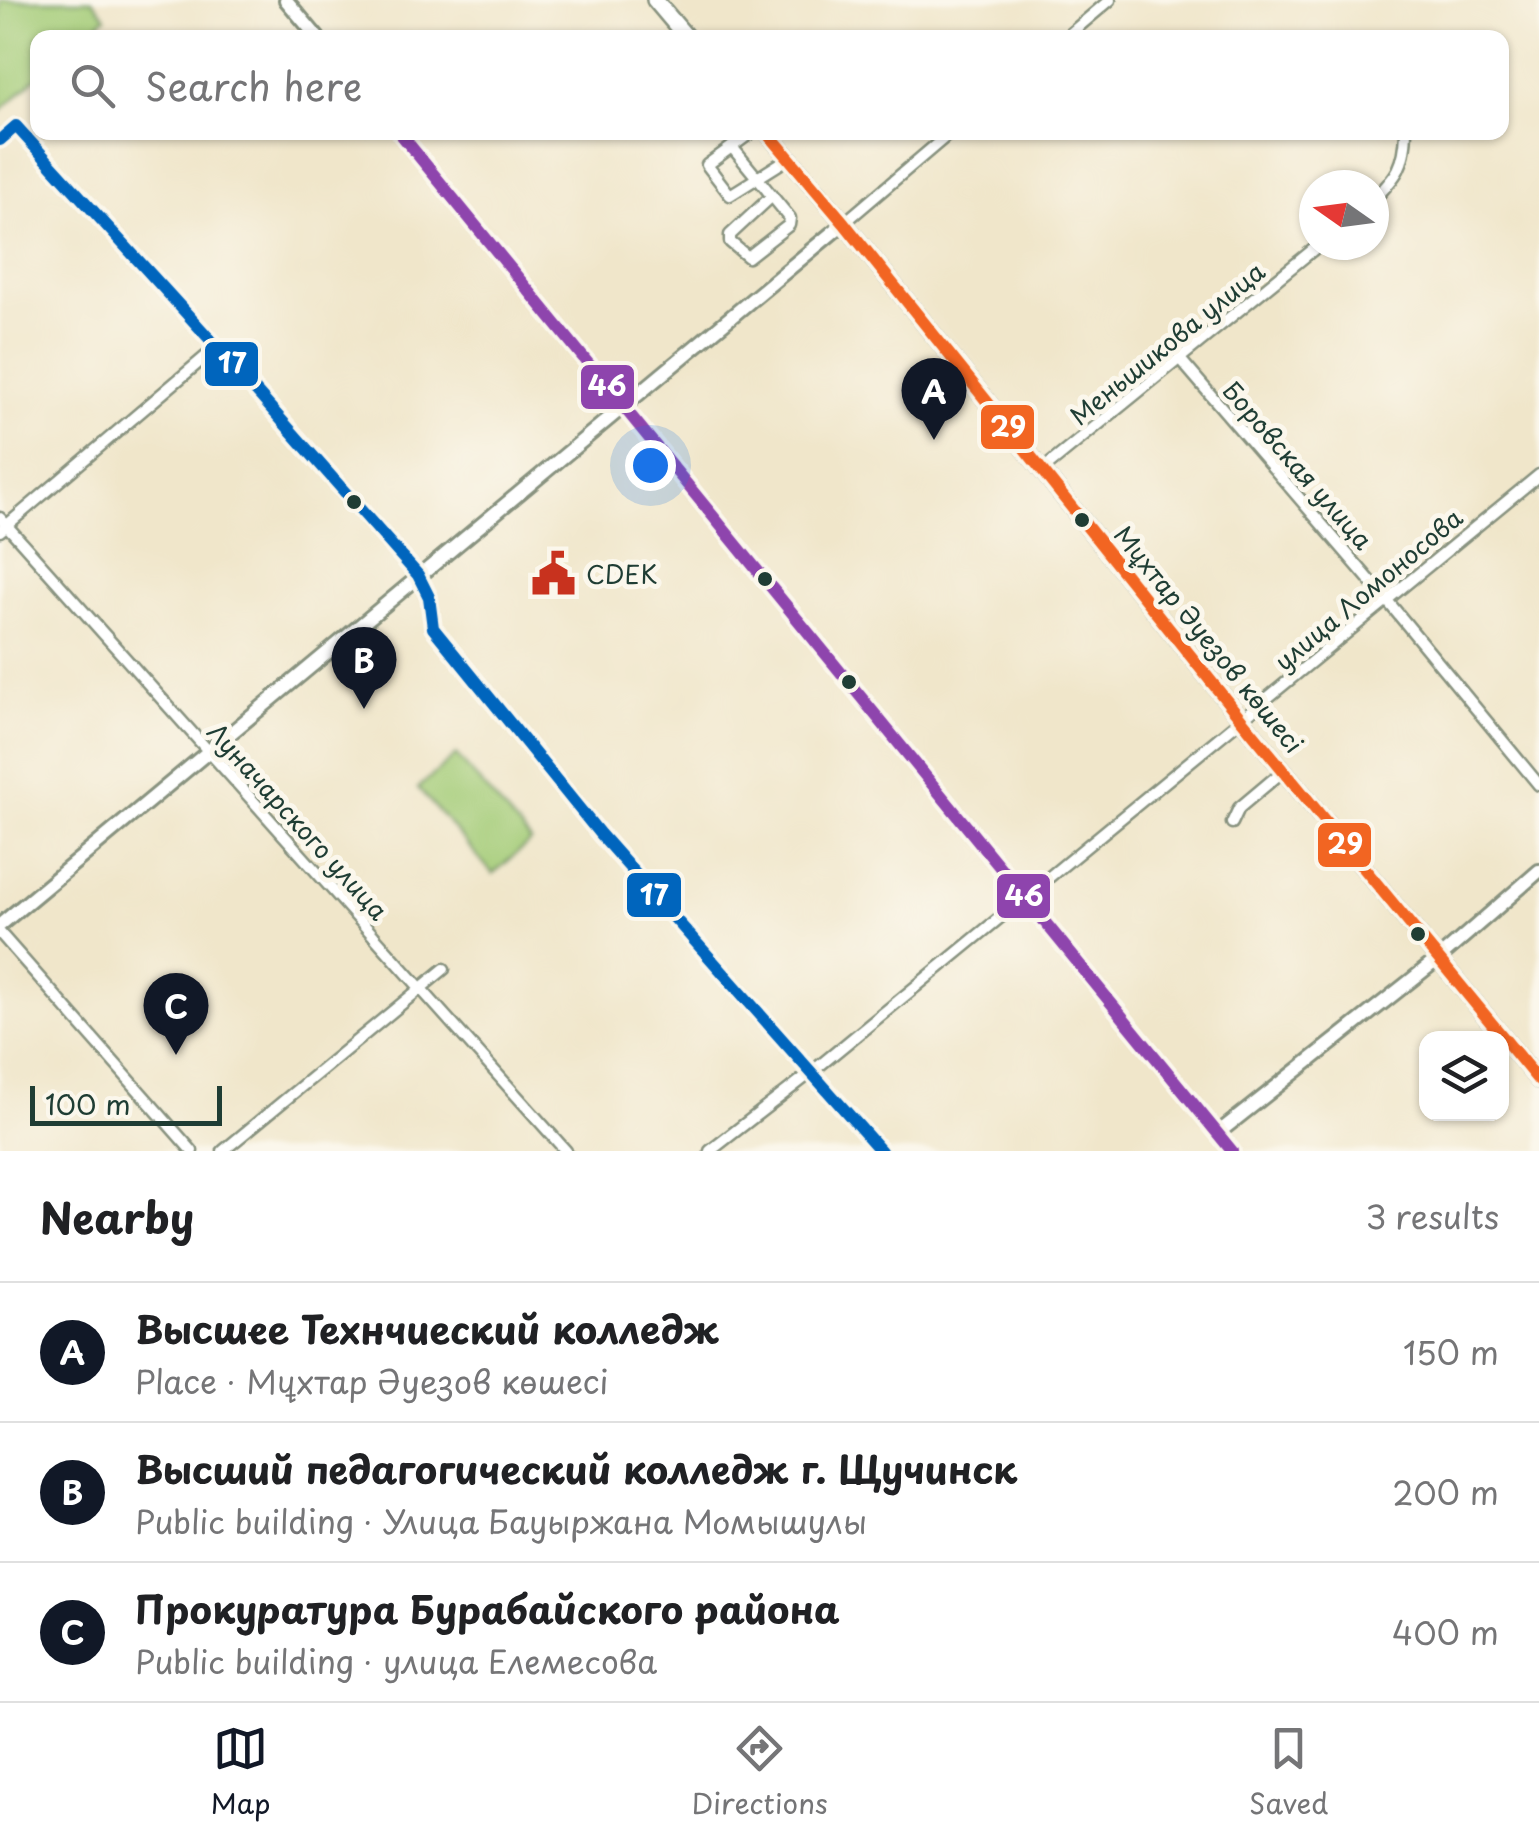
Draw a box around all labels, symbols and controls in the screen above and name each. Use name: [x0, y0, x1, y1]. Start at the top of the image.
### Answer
search box: [30, 30, 1509, 140]
text: Search here: [145, 57, 362, 114]
icon: search: [65, 58, 120, 113]
north arrow: [1299, 170, 1389, 260]
street label: Меньшикова улица: [1061, 252, 1273, 434]
line badge: 17: [203, 340, 260, 388]
text: 17: [218, 340, 247, 383]
pin: A: [902, 358, 966, 440]
line badge: 46: [579, 363, 636, 411]
text: 46: [588, 363, 627, 406]
street label: Боровская улица: [1214, 373, 1382, 558]
line badge: 29: [979, 403, 1036, 451]
text: 29: [990, 404, 1026, 447]
your location: [625, 440, 676, 491]
unlabelled marker: [344, 492, 364, 512]
street label: улица Ломоносова: [1266, 498, 1471, 679]
unlabelled marker: [1072, 510, 1092, 530]
street label: Мұхтар Әуезов көшесі: [1105, 517, 1313, 761]
public building icon: CDEK: [529, 550, 577, 598]
place label: CDEK: [586, 555, 658, 593]
unlabelled marker: [755, 569, 775, 589]
pin: B: [332, 626, 396, 709]
unlabelled marker: [839, 672, 859, 692]
street label: Луначарского улица: [199, 714, 397, 928]
line badge: 29: [1316, 821, 1373, 869]
text: 29: [1327, 821, 1363, 864]
line badge: 17: [625, 871, 683, 919]
text: 17: [640, 872, 669, 915]
line badge: 46: [995, 872, 1052, 920]
text: 46: [1005, 873, 1044, 916]
unlabelled marker: [1408, 924, 1428, 944]
pin: C: [144, 972, 208, 1055]
map controls: [1419, 1031, 1509, 1121]
button: layers: [1419, 1031, 1509, 1121]
scale bar: [30, 1081, 222, 1126]
text: 100 m: [45, 1082, 131, 1125]
text: Nearby: [40, 1185, 194, 1248]
text: 3 results: [1365, 1192, 1499, 1240]
text: Высшее Технчиеский колледж: [135, 1300, 719, 1357]
text: A: [60, 1328, 85, 1376]
text: 150 m: [1403, 1328, 1499, 1376]
text: Place · Мұхтар Әуезов көшесі: [135, 1357, 609, 1405]
text: Высший педагогический колледж г. Щучинск: [135, 1440, 1017, 1497]
text: B: [62, 1468, 83, 1516]
text: 200 m: [1392, 1468, 1499, 1516]
text: Public building · Улица Бауыржана Момышулы: [135, 1497, 867, 1545]
text: Прокуратура Бурабайского района: [135, 1580, 840, 1637]
text: C: [60, 1608, 85, 1656]
text: 400 m: [1392, 1608, 1499, 1656]
text: Public building · улица Елемесова: [135, 1637, 657, 1685]
tab: Map: [211, 1721, 270, 1824]
tab: Directions: [692, 1721, 828, 1824]
tab: Saved: [1249, 1721, 1328, 1824]

